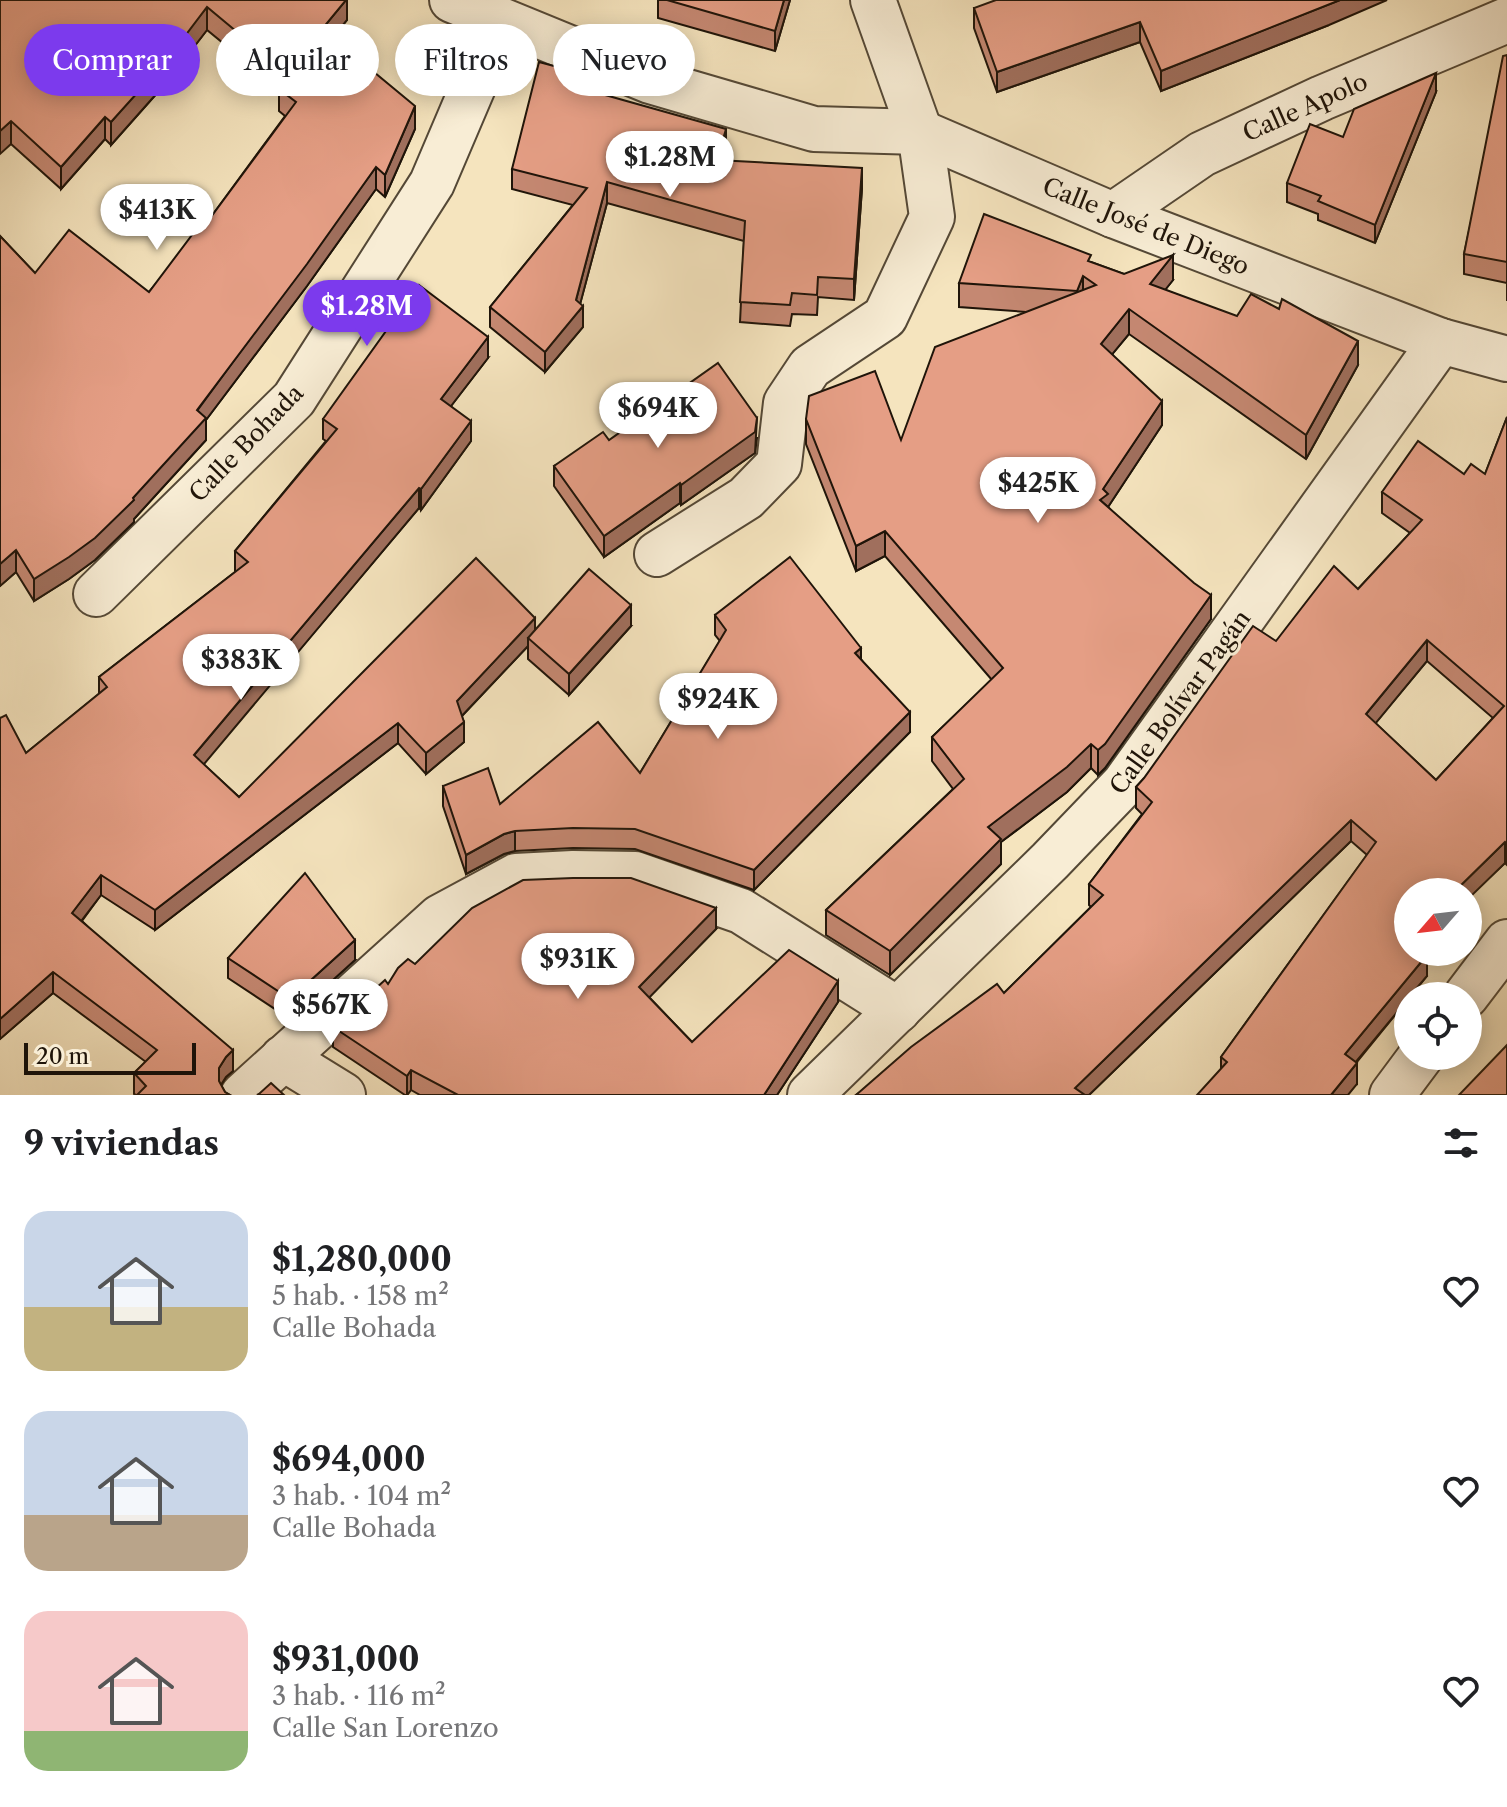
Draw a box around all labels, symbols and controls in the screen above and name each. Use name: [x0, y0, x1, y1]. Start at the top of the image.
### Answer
chip: Comprar: [24, 24, 200, 96]
chip: Alquilar: [216, 24, 379, 96]
chip: Filtros: [395, 24, 537, 96]
chip: Nuevo: [553, 24, 695, 96]
street label: Calle Apolo: [1238, 67, 1372, 147]
pin: $1.28M: [605, 131, 735, 199]
text: $1.28M: [624, 141, 716, 173]
street label: Calle José de Diego: [1038, 171, 1254, 281]
pin: $413K: [101, 184, 213, 252]
text: $413K: [118, 194, 196, 226]
pin: $1.28M: [302, 280, 432, 348]
text: $1.28M: [321, 290, 413, 322]
street label: Calle Bohada: [183, 378, 309, 508]
pin: $694K: [602, 382, 714, 450]
text: $694K: [617, 392, 699, 424]
pin: $425K: [982, 457, 1094, 525]
text: $425K: [998, 467, 1078, 499]
street label: Calle Bolívar Pagán: [1104, 604, 1256, 800]
pin: $383K: [185, 634, 297, 702]
text: $383K: [201, 644, 281, 676]
pin: $924K: [662, 673, 774, 741]
text: $924K: [677, 683, 759, 715]
north arrow: [1394, 878, 1482, 966]
map controls: [1394, 878, 1482, 1070]
pin: $931K: [522, 933, 634, 1001]
text: $931K: [539, 943, 617, 975]
pin: $567K: [275, 979, 387, 1047]
button: locate: [1394, 982, 1482, 1070]
text: $567K: [292, 989, 370, 1021]
scale bar: [24, 1039, 196, 1075]
text: 20 m: [36, 1043, 89, 1070]
icon: filters: [1439, 1121, 1483, 1165]
text: 9 viviendas: [24, 1122, 219, 1164]
text: $1,280,000: [272, 1238, 452, 1280]
icon: home: [88, 1243, 184, 1339]
icon: heart: [1439, 1269, 1483, 1313]
text: 5 hab. · 158 m²: [272, 1280, 449, 1312]
text: Calle Bohada: [272, 1312, 436, 1344]
text: $694,000: [272, 1438, 426, 1480]
icon: home: [88, 1443, 184, 1539]
icon: heart: [1439, 1469, 1483, 1513]
text: 3 hab. · 104 m²: [272, 1480, 451, 1512]
text: Calle Bohada: [272, 1512, 436, 1544]
text: $931,000: [272, 1638, 420, 1680]
icon: home: [88, 1643, 184, 1739]
icon: heart: [1439, 1669, 1483, 1713]
text: 3 hab. · 116 m²: [272, 1680, 446, 1712]
text: Calle San Lorenzo: [272, 1712, 499, 1744]

